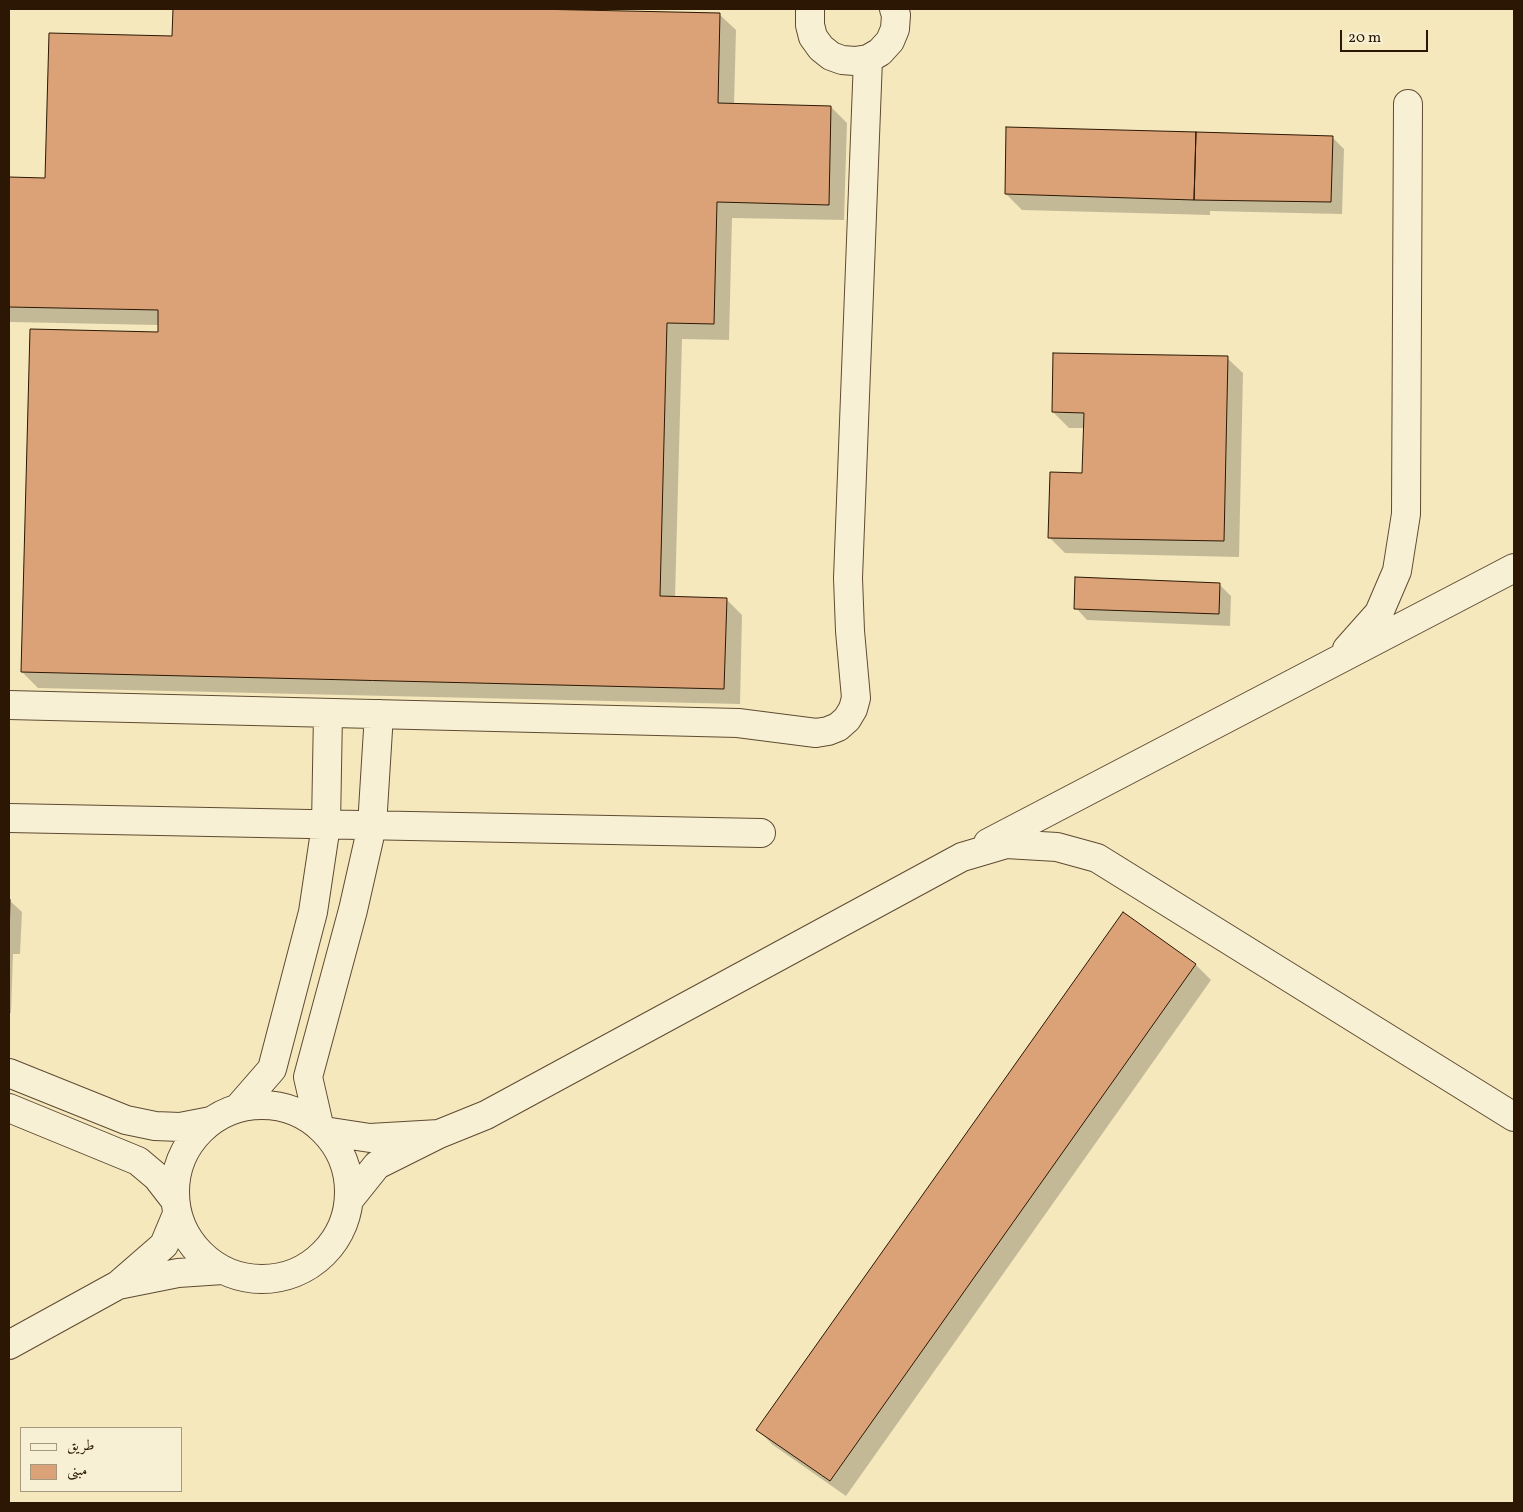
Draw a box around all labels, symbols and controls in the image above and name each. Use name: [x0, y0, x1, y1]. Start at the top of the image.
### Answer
scale bar: [1343, 20, 1430, 52]
text: 20 m: [1348, 28, 1381, 49]
legend: [20, 1427, 182, 1492]
text: طريق: [67, 1436, 94, 1457]
text: مبنى: [67, 1461, 87, 1482]

